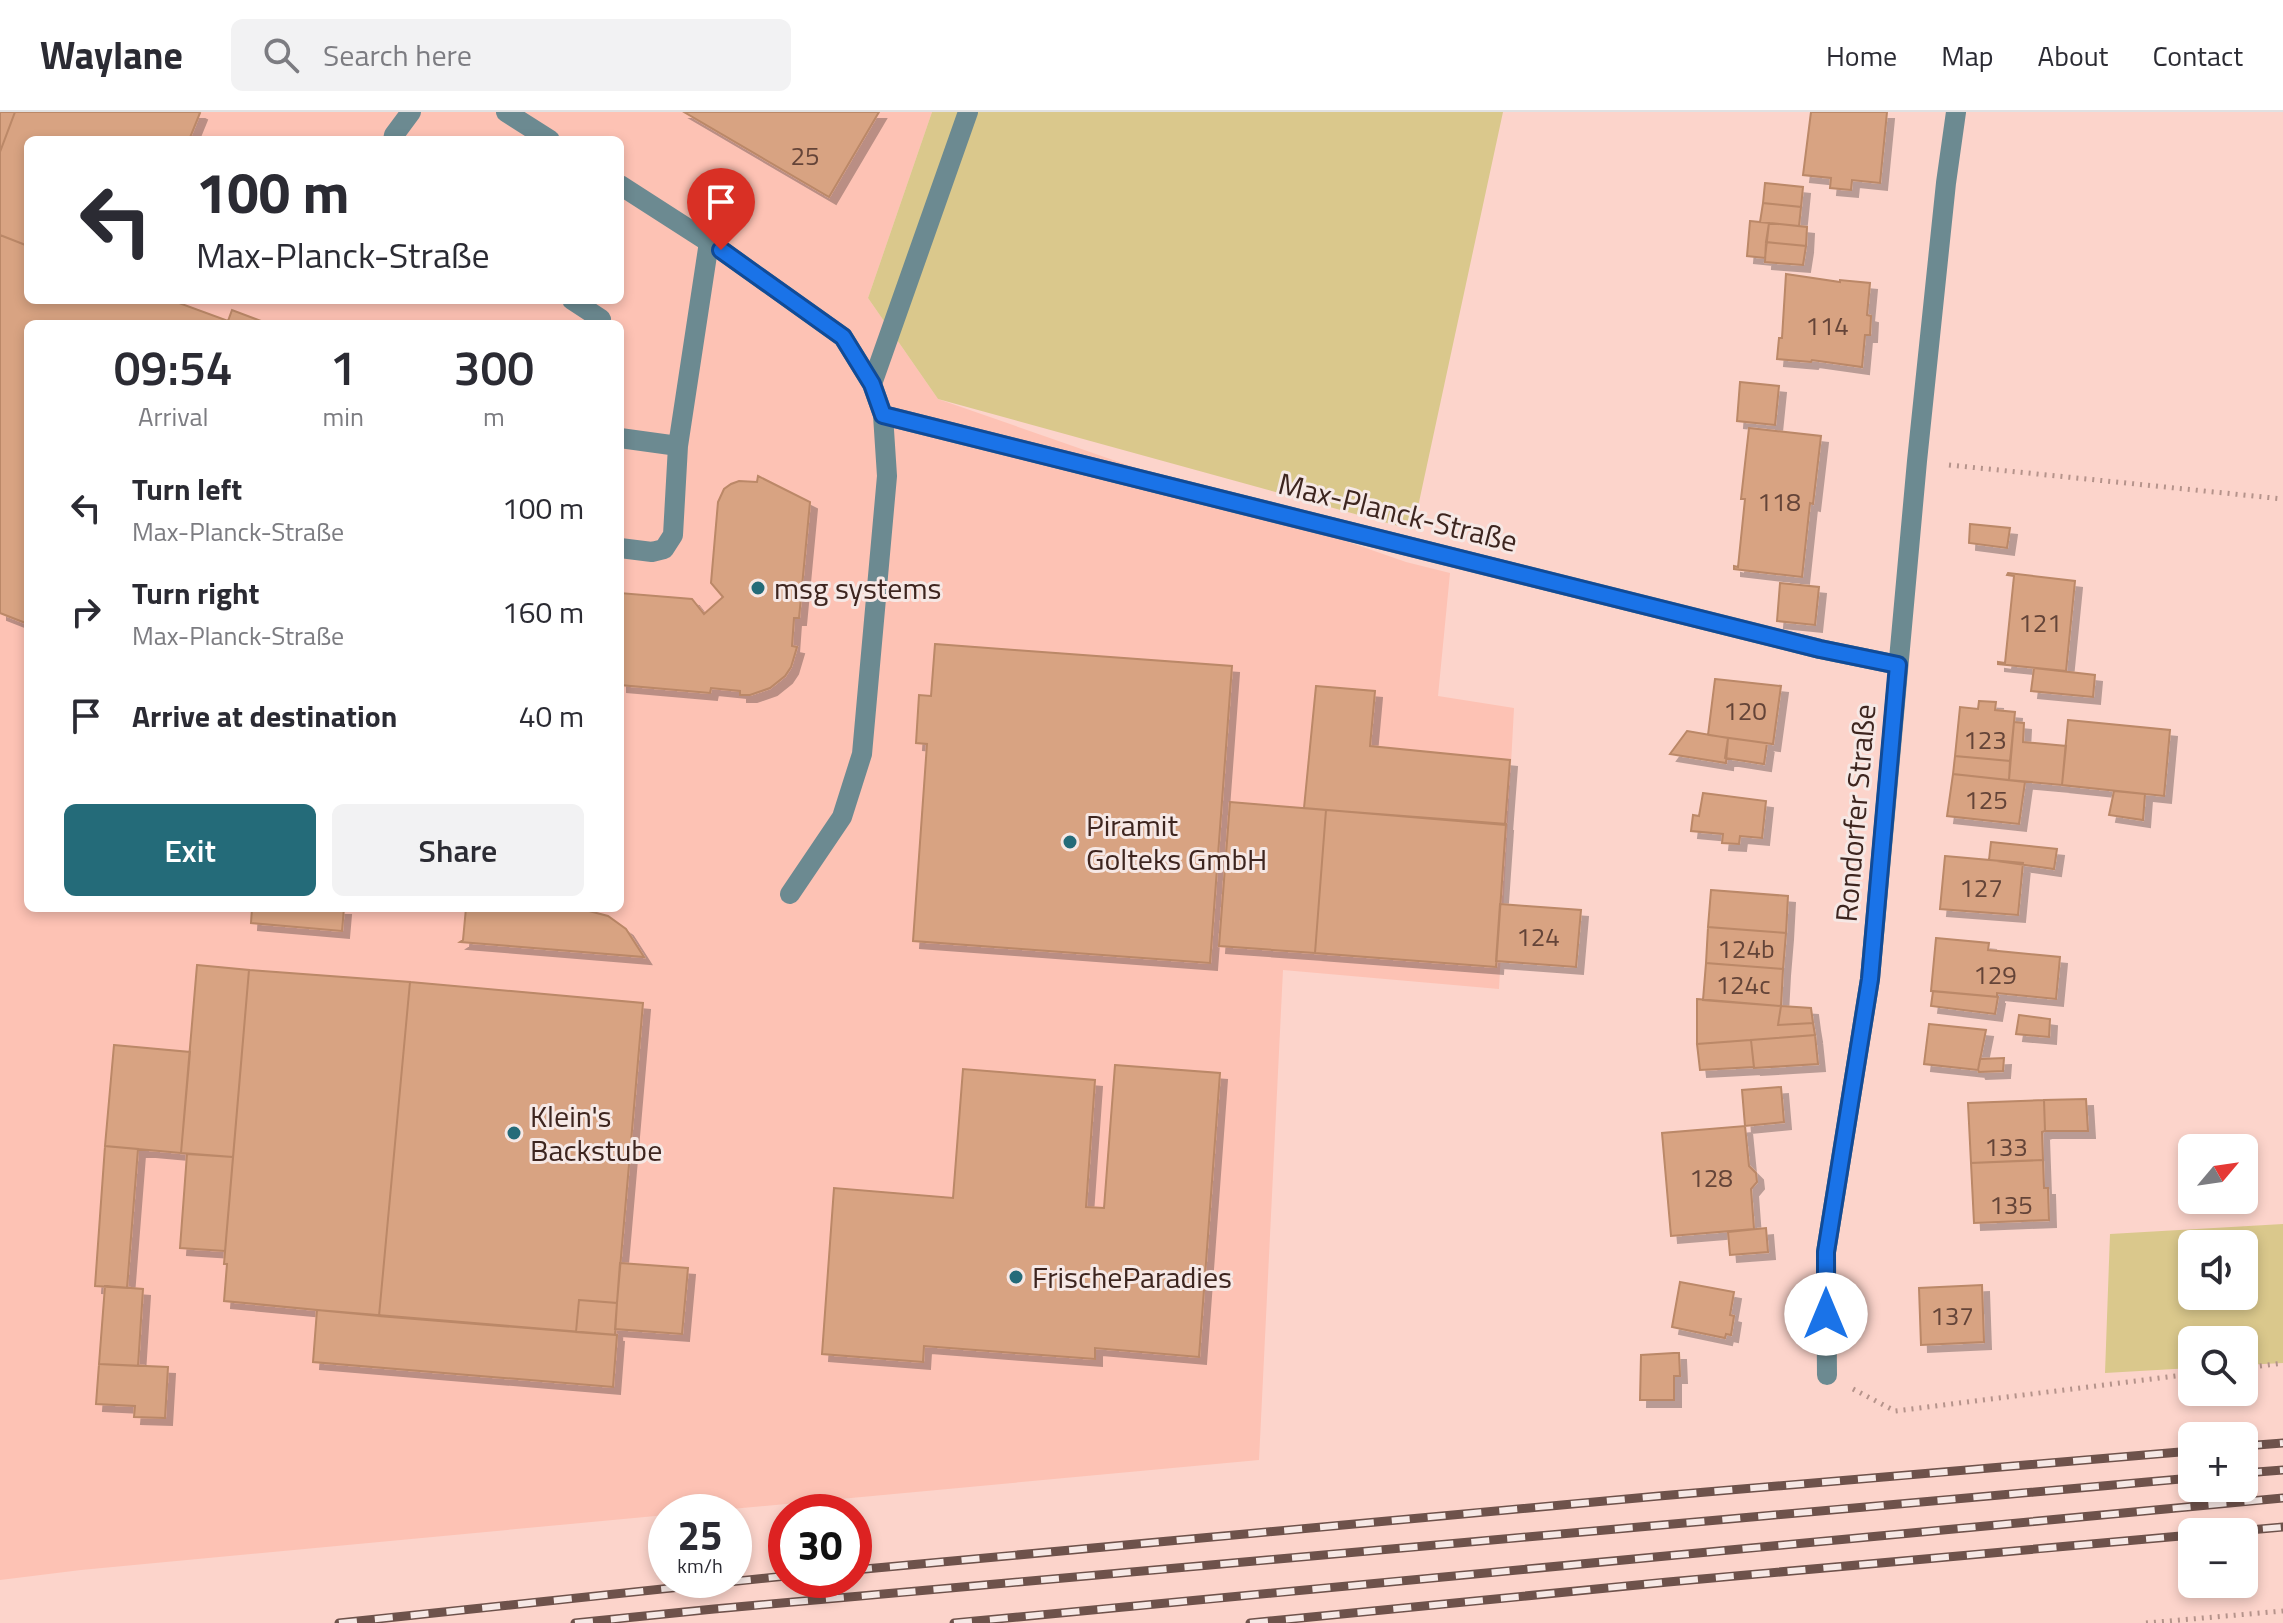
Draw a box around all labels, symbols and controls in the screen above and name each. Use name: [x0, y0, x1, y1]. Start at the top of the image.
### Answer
search box: [231, 19, 791, 91]
text: Waylane: [40, 26, 183, 84]
text: Search here: [323, 32, 472, 78]
icon: search: [259, 33, 303, 77]
text: Home: [1826, 34, 1897, 77]
text: Map: [1941, 34, 1994, 77]
text: About: [2038, 34, 2108, 77]
text: Contact: [2152, 34, 2243, 77]
house number: 25: [790, 136, 820, 175]
text: 100 m: [196, 150, 349, 235]
icon: left: [64, 168, 168, 272]
pin: [687, 168, 755, 250]
icon: arrive: [699, 180, 743, 224]
text: Max-Planck-Straße: [196, 227, 490, 282]
house number: 114: [1805, 306, 1849, 345]
text: 09:54: [114, 331, 233, 404]
text: 1: [330, 331, 357, 404]
text: 300: [454, 331, 534, 404]
text: Arrival: [138, 397, 208, 436]
text: min: [322, 397, 364, 436]
text: m: [483, 397, 505, 436]
street label: Max-Planck-Straße: [1274, 460, 1522, 564]
text: Turn left: [132, 466, 242, 512]
house number: 118: [1757, 482, 1801, 521]
text: 100 m: [502, 485, 584, 531]
icon: left: [64, 486, 108, 530]
text: Max-Planck-Straße: [132, 512, 344, 551]
place label: msg systems: [774, 565, 942, 611]
text: Turn right: [132, 570, 260, 616]
marker: msg systems: [749, 579, 767, 597]
text: 160 m: [502, 589, 584, 635]
icon: right: [64, 590, 108, 634]
house number: 121: [2018, 603, 2062, 642]
text: Max-Planck-Straße: [132, 616, 344, 655]
house number: 120: [1723, 691, 1767, 730]
text: Arrive at destination: [132, 693, 397, 739]
text: 40 m: [519, 693, 584, 739]
icon: arrive: [64, 694, 108, 738]
street label: Rondorfer Straße: [1823, 702, 1887, 924]
house number: 123: [1963, 720, 2007, 759]
house number: 125: [1964, 780, 2008, 819]
place label: Piramit Golteks GmbH: [1086, 802, 1267, 882]
button: Exit: [64, 804, 316, 896]
button: Share: [332, 804, 584, 896]
marker: Piramit Golteks GmbH: [1061, 833, 1079, 851]
house number: 127: [1959, 868, 2003, 907]
house number: 124: [1516, 917, 1560, 956]
house number: 124b: [1717, 929, 1775, 968]
house number: 129: [1973, 955, 2017, 994]
house number: 124c: [1715, 965, 1771, 1004]
place label: Klein's Backstube: [530, 1093, 662, 1173]
marker: Klein's Backstube: [505, 1124, 523, 1142]
house number: 133: [1984, 1127, 2028, 1166]
north arrow: [2178, 1134, 2258, 1214]
map controls: [2178, 1134, 2258, 1598]
house number: 128: [1689, 1158, 1733, 1197]
house number: 135: [1989, 1185, 2033, 1224]
button: sound: [2178, 1230, 2258, 1310]
place label: FrischeParadies: [1032, 1254, 1232, 1300]
marker: FrischeParadies: [1007, 1268, 1025, 1286]
position arrow: [1784, 1272, 1868, 1356]
house number: 137: [1930, 1296, 1974, 1335]
button: search: [2178, 1326, 2258, 1406]
button: +: [2178, 1422, 2258, 1502]
speed limit sign: 30: [768, 1494, 872, 1598]
text: 25: [678, 1505, 722, 1566]
button: −: [2178, 1518, 2258, 1598]
text: km/h: [677, 1550, 723, 1581]

